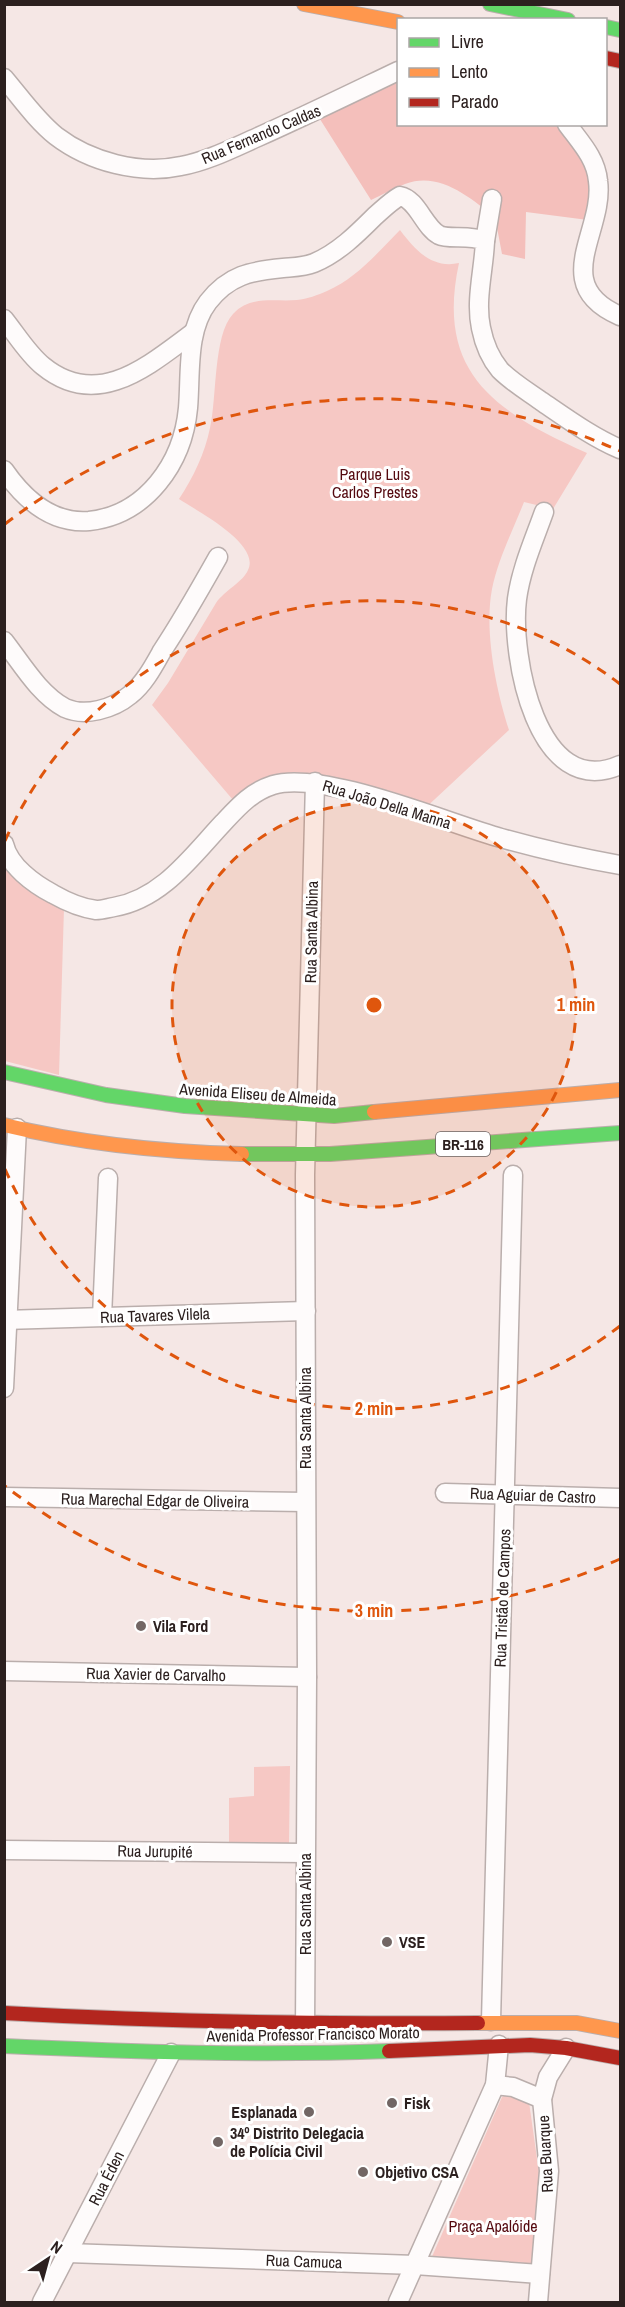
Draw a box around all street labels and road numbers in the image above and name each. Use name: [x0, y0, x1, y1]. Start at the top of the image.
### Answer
street label: Rua Fernando Caldas: [198, 99, 324, 169]
street label: Rua João Della Manna: [320, 774, 455, 834]
street label: Rua Santa Albina: [299, 880, 323, 983]
street label: Avenida Eliseu de Almeida: [178, 1077, 338, 1111]
road number: BR-116: [436, 1132, 490, 1156]
street label: Rua Tavares Vilela: [100, 1302, 211, 1328]
street label: Rua Santa Albina: [294, 1366, 316, 1469]
street label: Rua Aguiar de Castro: [470, 1482, 596, 1508]
street label: Rua Marechal Edgar de Oliveira: [61, 1487, 250, 1513]
street label: Rua Tristão de Campos: [489, 1528, 515, 1668]
street label: Rua Xavier de Carvalho: [86, 1662, 226, 1686]
street label: Rua Jurupité: [117, 1839, 193, 1863]
street label: Rua Santa Albina: [294, 1852, 316, 1955]
street label: Avenida Professor Francisco Morato: [205, 2021, 420, 2047]
street label: Rua Buarque: [532, 2115, 558, 2193]
street label: Rua Éden: [83, 2147, 129, 2209]
street label: Rua Camuca: [265, 2249, 343, 2273]

